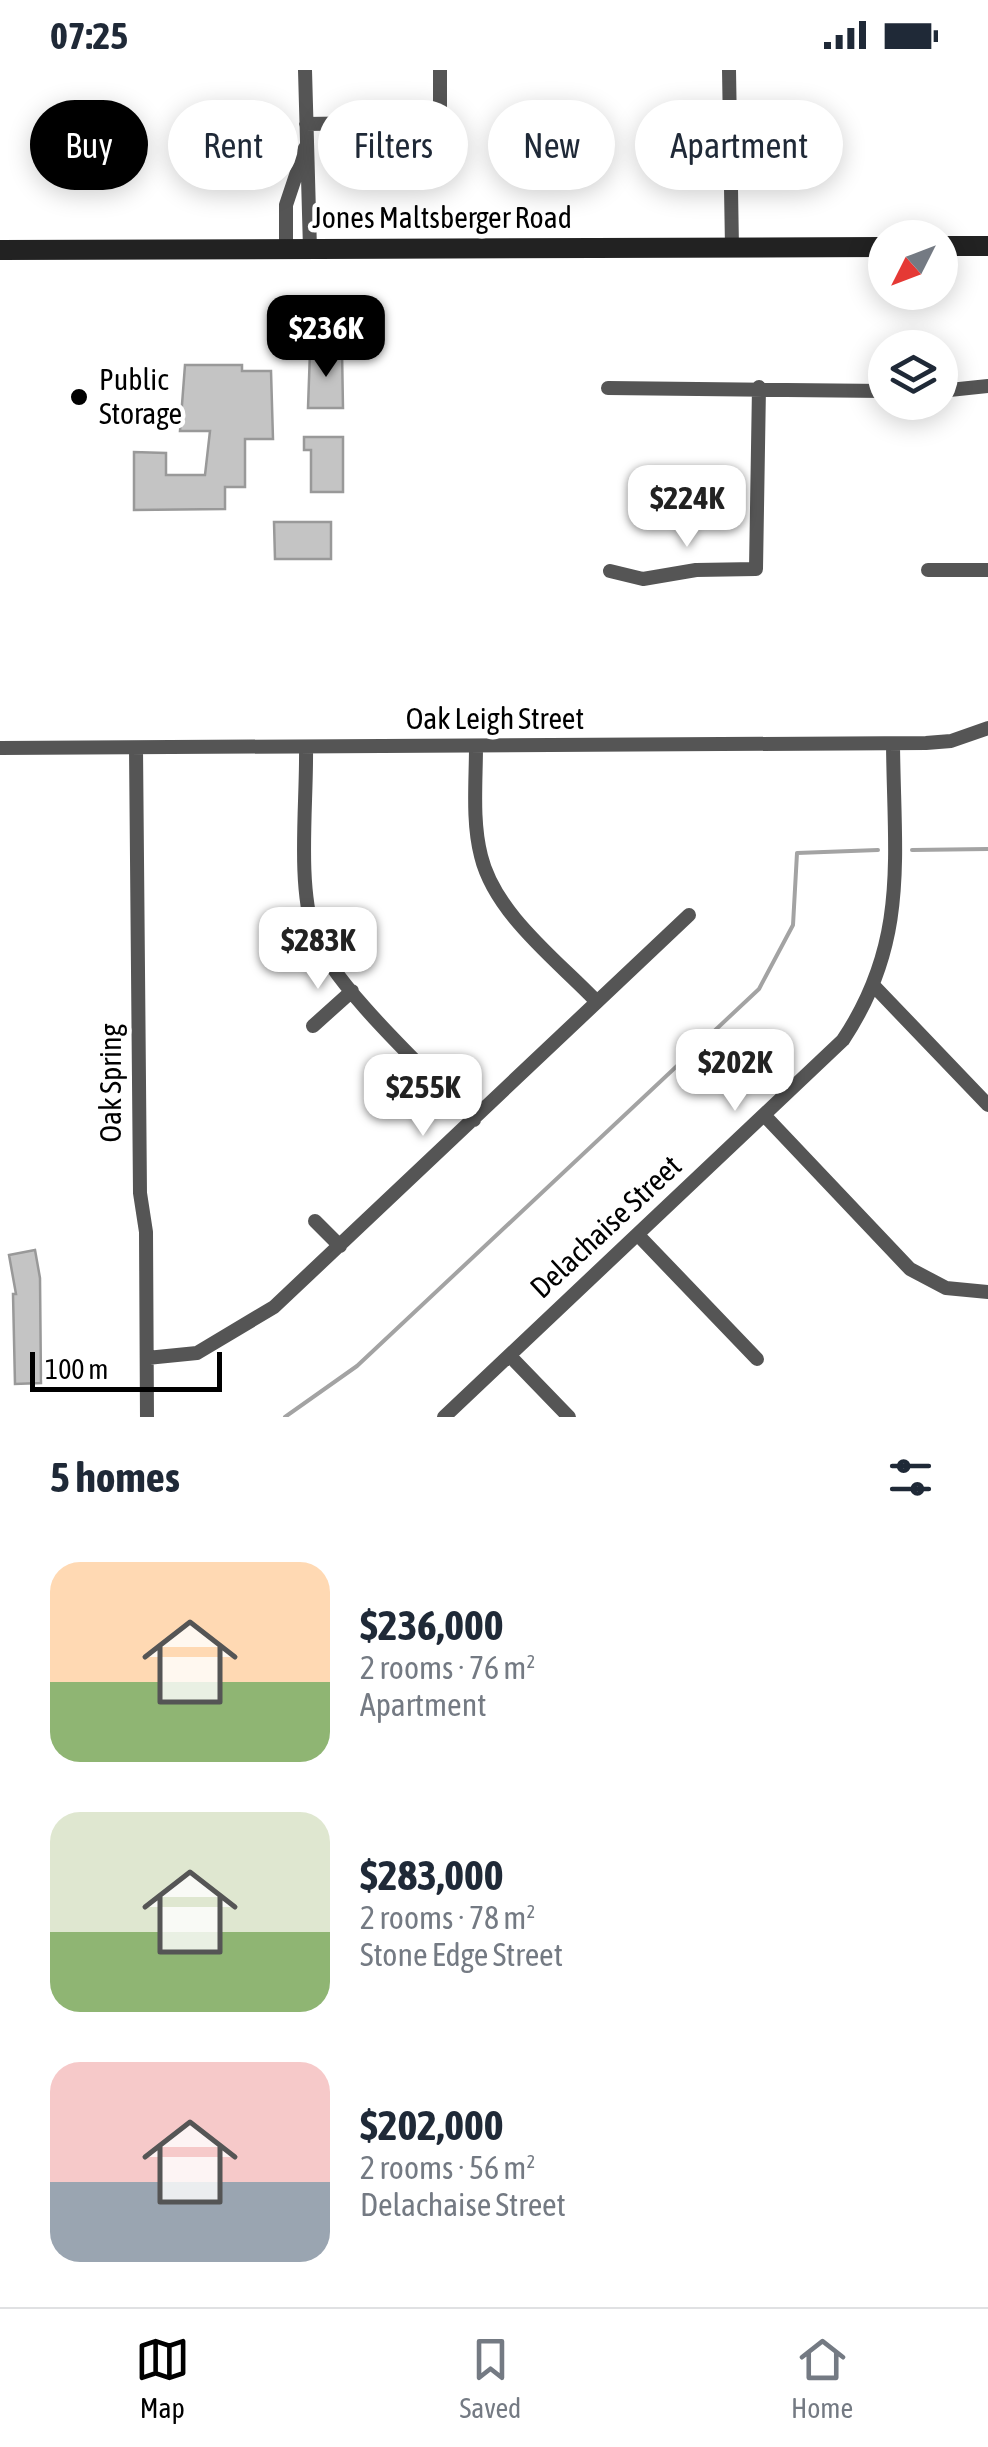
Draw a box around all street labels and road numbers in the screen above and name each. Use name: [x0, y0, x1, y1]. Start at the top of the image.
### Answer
street label: Jones Maltsberger Road: [312, 200, 572, 234]
street label: Oak Leigh Street: [406, 701, 584, 735]
street label: Oak Spring: [93, 1024, 127, 1142]
street label: Delachaise Street: [523, 1148, 687, 1305]

